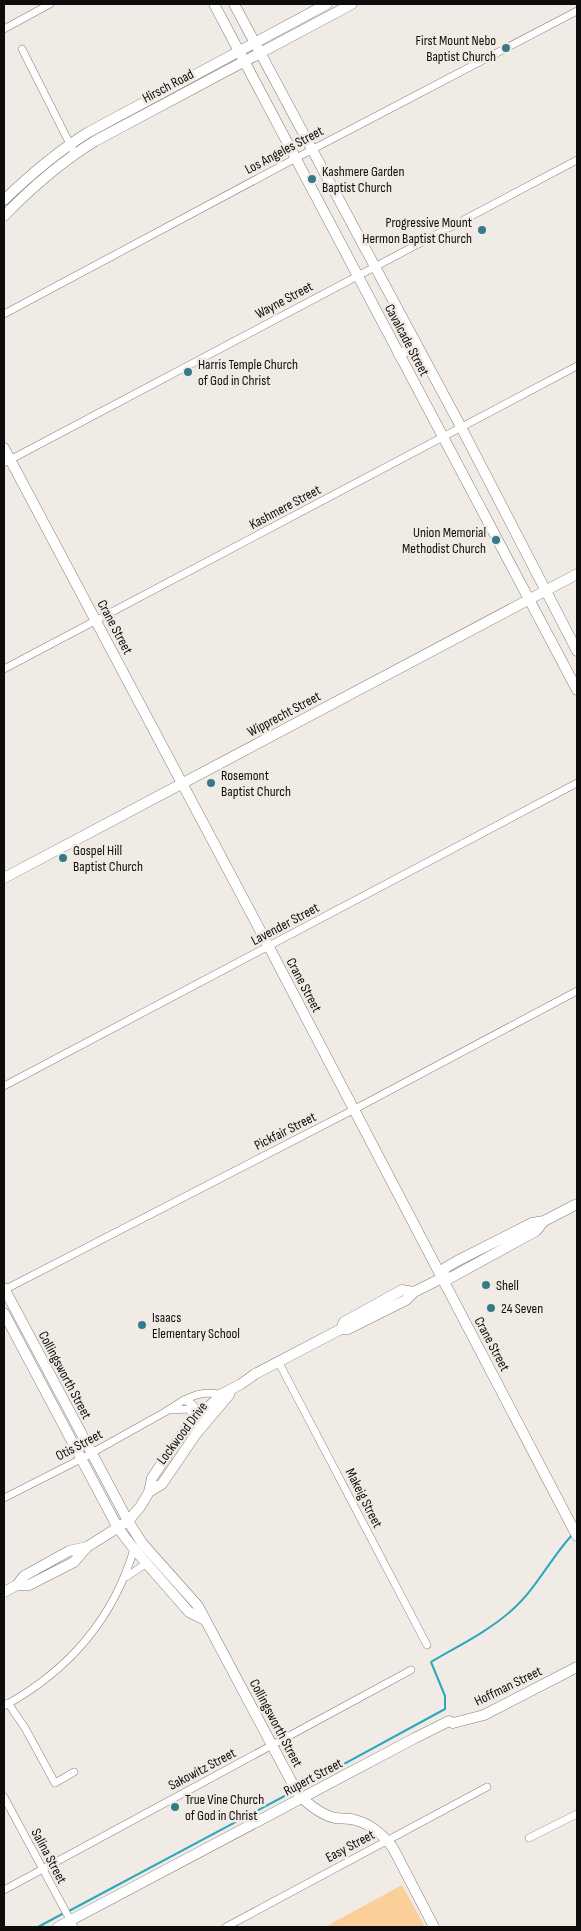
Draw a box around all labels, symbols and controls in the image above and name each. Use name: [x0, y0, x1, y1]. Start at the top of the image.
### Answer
place label: First Mount Nebo Baptist Church: [416, 32, 496, 65]
marker: First Mount Nebo Baptist Church: [500, 42, 512, 54]
street label: Hirsch Road: [139, 65, 197, 107]
street label: Los Angeles Street: [242, 122, 326, 178]
place label: Kashmere Garden Baptist Church: [322, 163, 405, 196]
marker: Kashmere Garden Baptist Church: [306, 173, 318, 185]
place label: Progressive Mount Hermon Baptist Church: [362, 214, 472, 247]
marker: Progressive Mount Hermon Baptist Church: [476, 224, 488, 236]
street label: Wayne Street: [252, 278, 316, 322]
street label: Cavalcade Street: [381, 301, 433, 379]
place label: Harris Temple Church of God in Christ: [198, 356, 298, 389]
marker: Harris Temple Church of God in Christ: [182, 366, 194, 378]
street label: Kashmere Street: [246, 481, 324, 533]
place label: Union Memorial Methodist Church: [402, 524, 486, 557]
marker: Union Memorial Methodist Church: [490, 534, 502, 546]
street label: Crane Street: [94, 597, 136, 657]
street label: Wipprecht Street: [244, 688, 324, 740]
place label: Rosemont Baptist Church: [221, 767, 291, 800]
marker: Rosemont Baptist Church: [205, 777, 217, 789]
place label: Gospel Hill Baptist Church: [73, 842, 143, 875]
marker: Gospel Hill Baptist Church: [57, 852, 69, 864]
street label: Lavender Street: [248, 899, 322, 949]
street label: Crane Street: [283, 955, 325, 1015]
street label: Pickfair Street: [251, 1108, 319, 1154]
place label: Shell: [496, 1277, 519, 1294]
marker: Shell: [480, 1279, 492, 1291]
place label: 24 Seven: [501, 1300, 543, 1317]
marker: 24 Seven: [485, 1302, 497, 1314]
place label: Isaacs Elementary School: [152, 1309, 240, 1342]
street label: Crane Street: [471, 1314, 513, 1374]
marker: Isaacs Elementary School: [136, 1319, 148, 1331]
street label: Collingsworth Street: [35, 1328, 95, 1422]
street label: Lockwood Drive: [153, 1398, 211, 1468]
street label: Otis Street: [53, 1426, 105, 1464]
street label: Makeig Street: [342, 1465, 386, 1531]
street label: Hoffman Street: [471, 1662, 545, 1710]
street label: Collingsworth Street: [246, 1676, 306, 1770]
street label: Sakowitz Street: [165, 1744, 239, 1794]
street label: Rupert Street: [281, 1754, 345, 1800]
place label: True Vine Church of God in Christ: [185, 1791, 264, 1824]
marker: True Vine Church of God in Christ: [169, 1801, 181, 1813]
street label: Salina Street: [27, 1826, 71, 1886]
street label: Easy Street: [323, 1826, 377, 1866]

